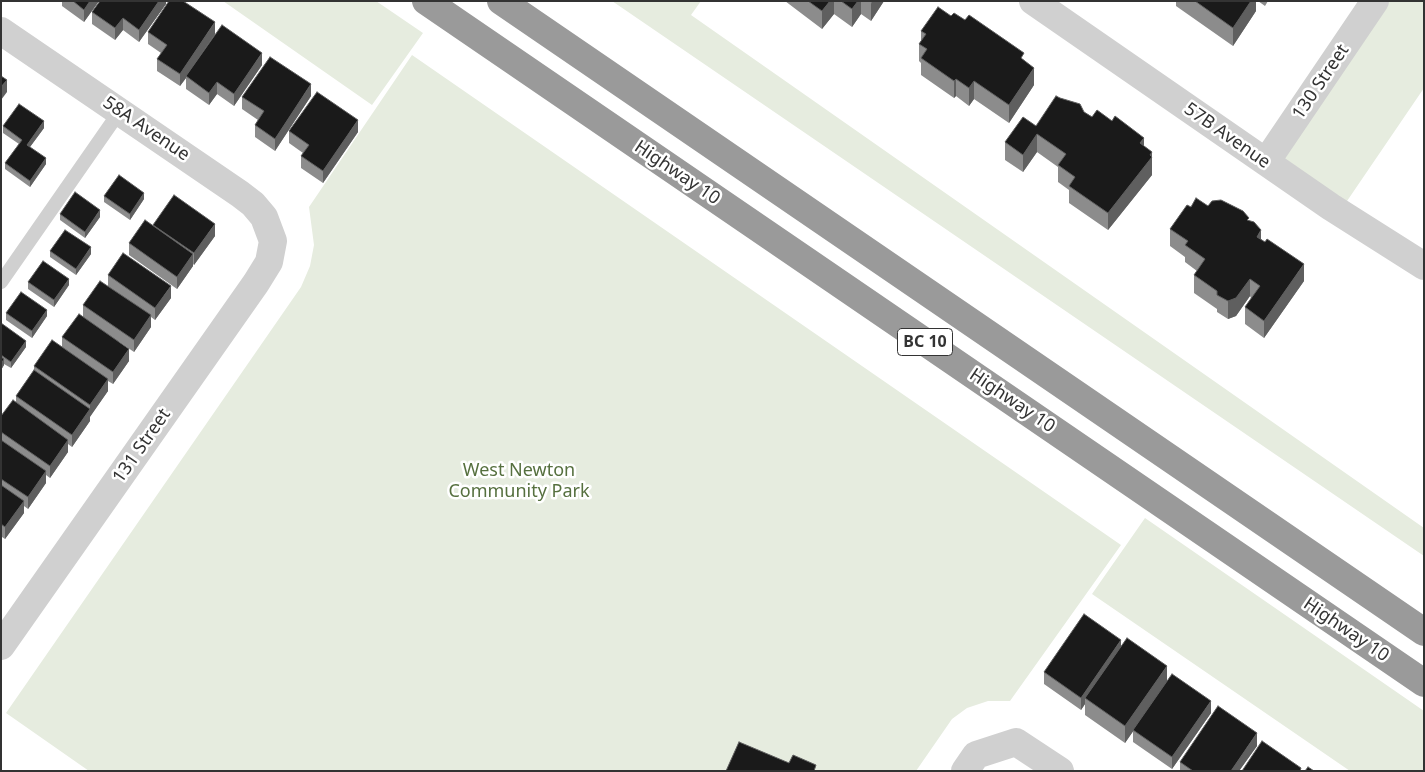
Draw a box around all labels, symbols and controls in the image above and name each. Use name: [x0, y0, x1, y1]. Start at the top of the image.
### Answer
street label: 130 Street: [1288, 40, 1354, 124]
street label: 58A Avenue: [99, 92, 193, 166]
street label: 57B Avenue: [1180, 98, 1274, 174]
street label: Highway 10: [630, 136, 724, 210]
road number: BC 10: [898, 328, 952, 356]
street label: Highway 10: [965, 364, 1059, 438]
street label: 131 Street: [109, 405, 175, 487]
park label: West Newton Community Park: [448, 460, 590, 502]
street label: Highway 10: [1299, 593, 1393, 667]

